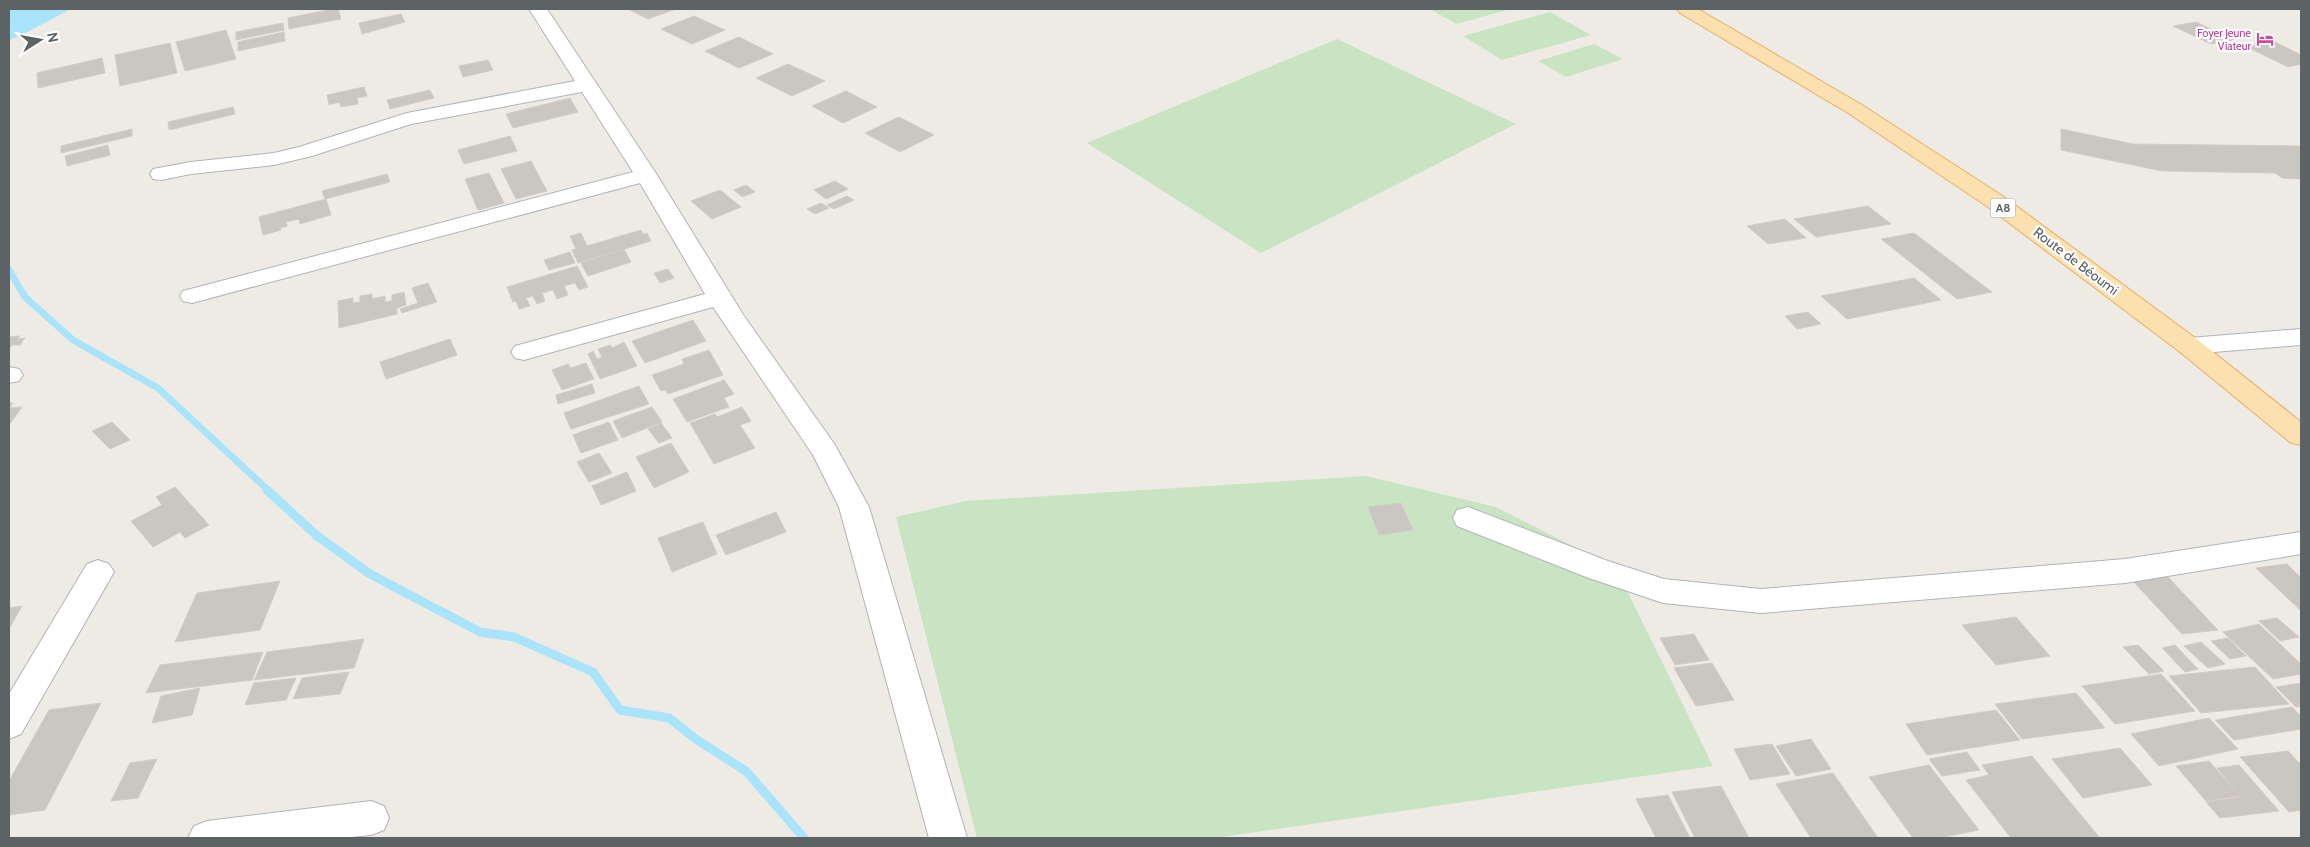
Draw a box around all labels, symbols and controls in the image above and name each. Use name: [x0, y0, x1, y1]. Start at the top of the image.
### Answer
north arrow: [15, 15, 65, 65]
place label: Foyer Jeune Viateur: [2197, 26, 2252, 53]
hotel icon: Foyer Jeune Viateur: [2255, 29, 2275, 49]
text: N: [43, 31, 63, 44]
road number: A8: [1990, 198, 2016, 218]
street label: Route de Béoumi: [2030, 223, 2122, 299]

